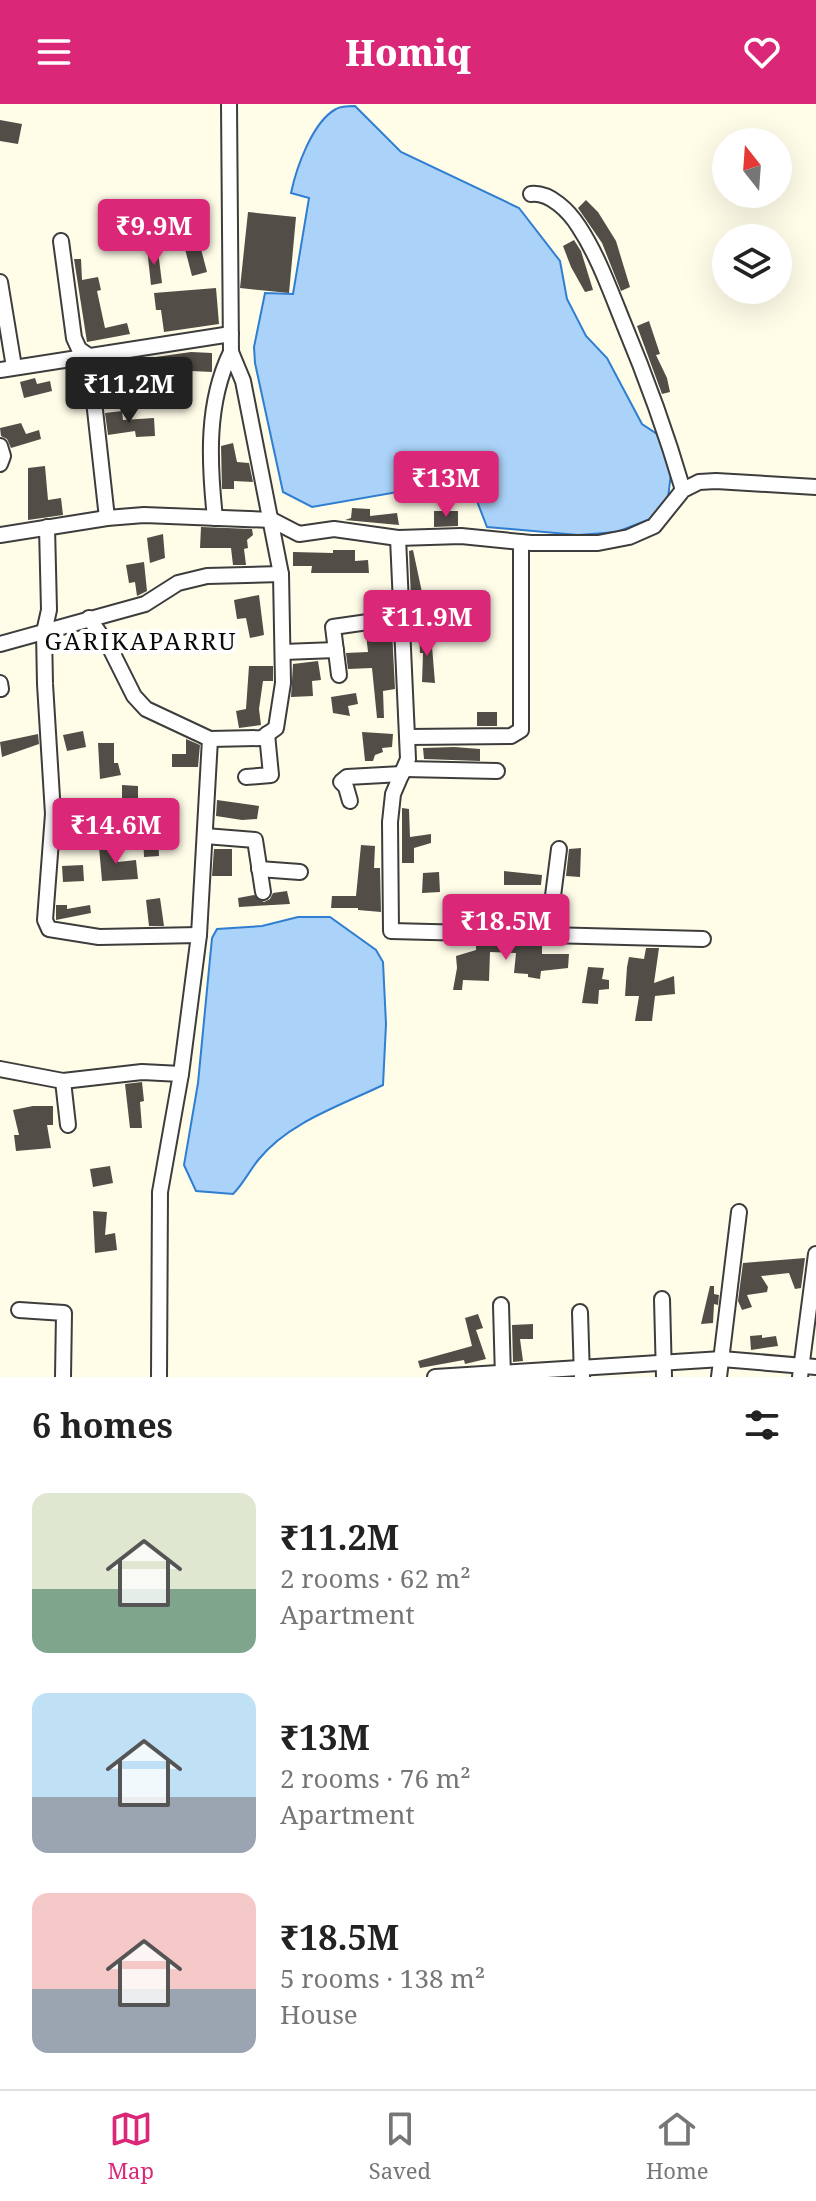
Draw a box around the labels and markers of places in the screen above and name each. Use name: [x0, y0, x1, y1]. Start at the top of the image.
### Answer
pin: ₹9.9M: [98, 199, 210, 267]
pin: ₹11.2M: [64, 357, 194, 425]
pin: ₹13M: [399, 451, 493, 519]
pin: ₹11.9M: [362, 590, 492, 658]
pin: ₹14.6M: [51, 798, 181, 866]
pin: ₹18.5M: [441, 894, 571, 962]

